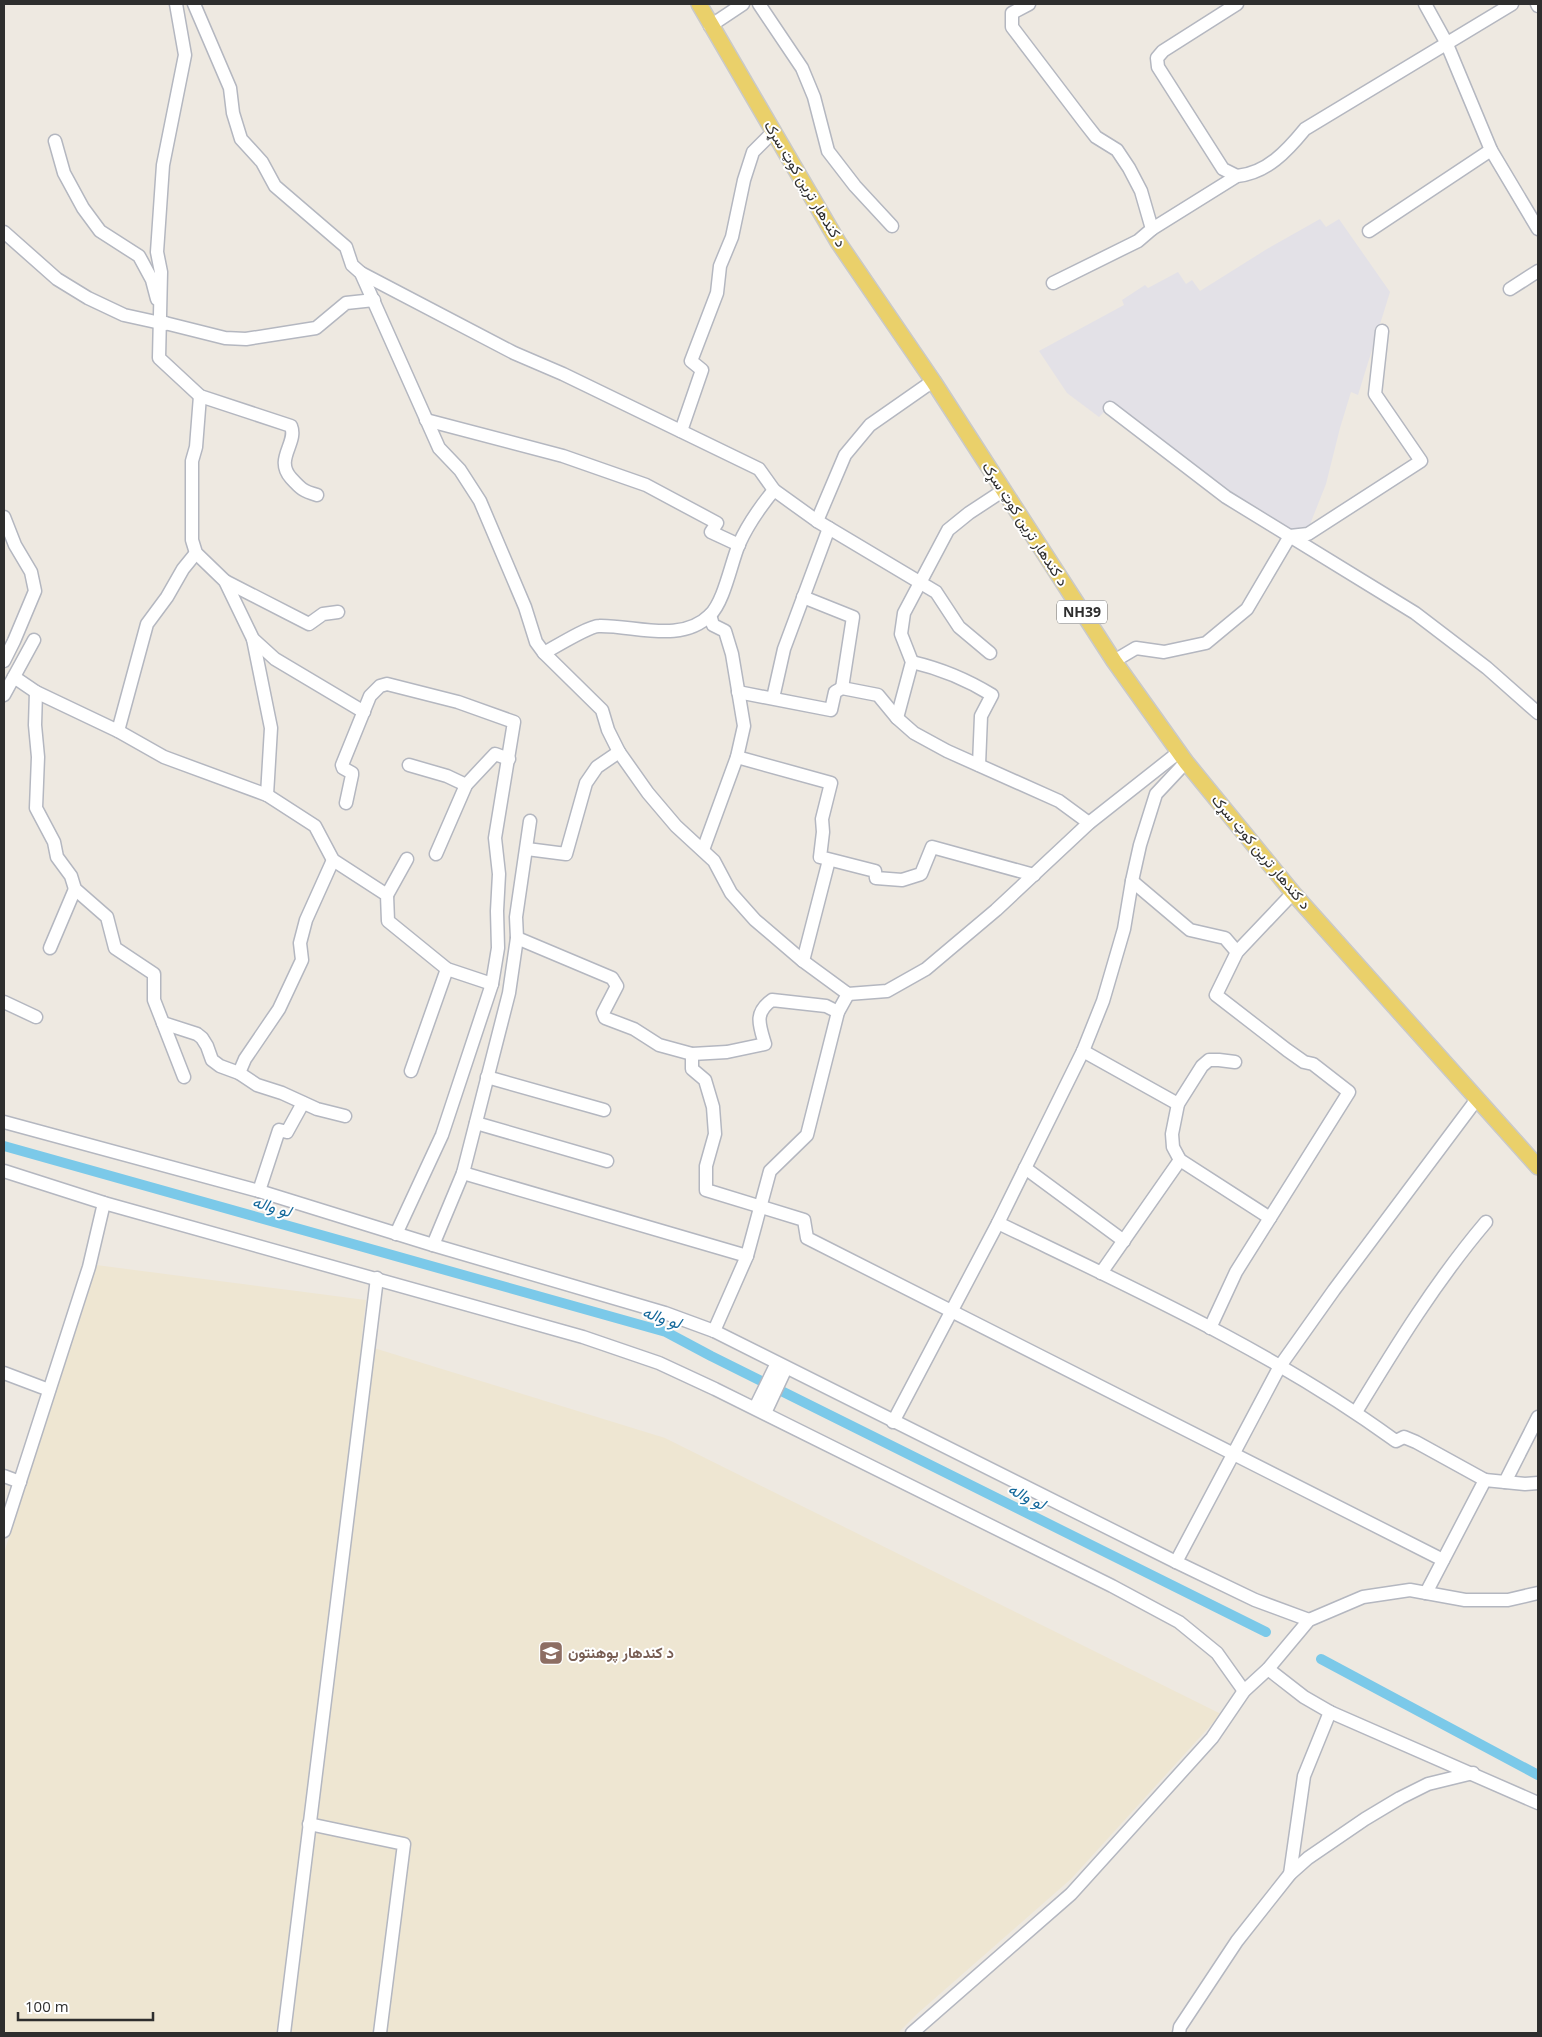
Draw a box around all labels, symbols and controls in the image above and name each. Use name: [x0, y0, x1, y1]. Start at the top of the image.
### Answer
street label: د کندهار ترين کوټ سړک: [759, 117, 852, 251]
street label: د کندهار ترين کوټ سړک: [977, 458, 1073, 590]
road number: NH39: [1057, 600, 1107, 624]
street label: د کندهار ترين کوټ سړک: [1207, 790, 1316, 914]
water label: لو واله: [250, 1190, 296, 1223]
water label: لو واله: [640, 1300, 687, 1335]
water label: لو واله: [1004, 1477, 1052, 1516]
school or university icon: د کندهار پوهنتون: [538, 1640, 564, 1666]
place label: د کندهار پوهنتون: [568, 1642, 674, 1663]
scale bar: [18, 1990, 152, 2022]
text: 100 m: [25, 1996, 69, 2016]

